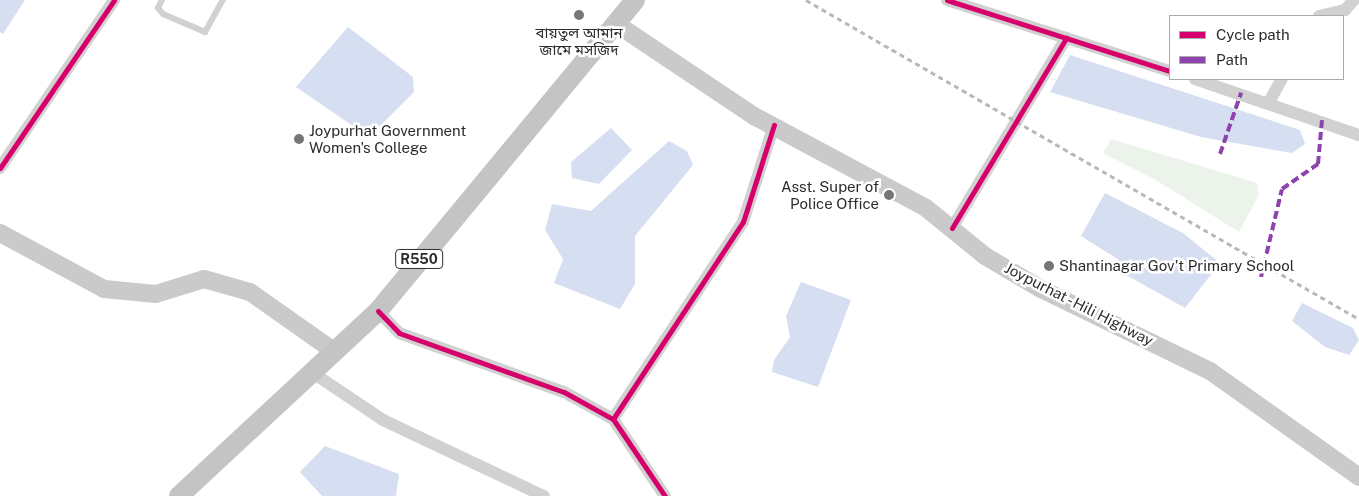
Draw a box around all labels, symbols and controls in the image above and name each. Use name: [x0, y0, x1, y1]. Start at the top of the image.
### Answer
marker: বায়তুল আমান জামে মসজিদ: [573, 9, 585, 21]
legend: [1169, 15, 1344, 80]
place label: বায়তুল আমান জামে মসজিদ: [535, 23, 623, 58]
text: Cycle path: [1216, 26, 1290, 43]
text: Path: [1216, 51, 1248, 68]
place label: Joypurhat Government Women's College: [309, 121, 466, 156]
marker: Joypurhat Government Women's College: [293, 133, 305, 145]
place label: Asst. Super of Police Office: [781, 177, 879, 212]
marker: Asst. Super of Police Office: [883, 189, 895, 201]
road number: R550: [394, 248, 444, 270]
place label: Shantinagar Gov't Primary School: [1059, 257, 1294, 275]
street label: Joypurhat - Hili Highway: [1000, 258, 1158, 350]
marker: Shantinagar Gov't Primary School: [1043, 260, 1055, 272]

